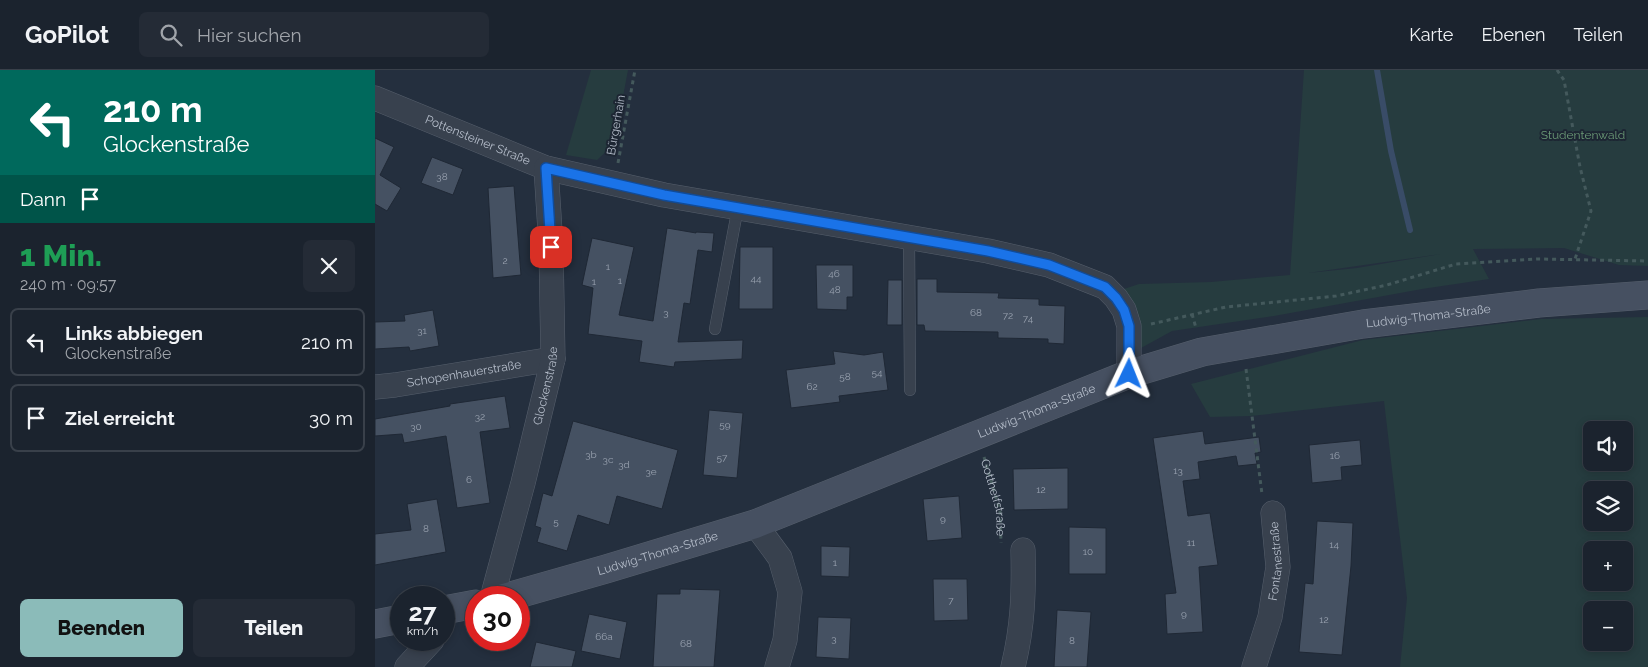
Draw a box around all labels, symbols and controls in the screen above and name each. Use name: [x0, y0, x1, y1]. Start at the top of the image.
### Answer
search box: [139, 12, 489, 57]
text: GoPilot: [25, 20, 109, 49]
icon: search: [157, 21, 185, 49]
text: Hier suchen: [197, 24, 302, 46]
text: Karte: [1409, 24, 1453, 45]
text: Ebenen: [1481, 24, 1546, 45]
text: Teilen: [1574, 24, 1623, 45]
text: 210 m: [103, 89, 203, 130]
icon: left: [20, 90, 85, 155]
street label: Bürgerhain: [604, 94, 628, 156]
street label: Pottensteiner Straße: [423, 112, 532, 168]
park label: Studentenwald: [1541, 128, 1625, 142]
text: Glockenstraße: [103, 131, 249, 157]
house number: 38: [436, 171, 448, 182]
icon: arrive: [76, 185, 104, 213]
text: Dann: [20, 188, 66, 210]
pin: [530, 226, 572, 268]
icon: arrive: [537, 233, 565, 261]
text: 1 Min.: [20, 238, 102, 273]
button: close: [303, 240, 355, 292]
house number: 2: [502, 255, 508, 266]
house number: 1: [606, 261, 611, 272]
house number: 46: [828, 268, 840, 279]
house number: 44: [751, 273, 762, 284]
text: 240 m · 09:57: [20, 275, 116, 294]
house number: 1: [618, 275, 623, 286]
house number: 1: [592, 276, 597, 287]
house number: 48: [829, 284, 841, 295]
street label: Ludwig-Thoma-Straße: [1365, 302, 1491, 331]
house number: 3: [663, 307, 669, 318]
house number: 68: [970, 307, 982, 318]
house number: 72: [1003, 310, 1013, 321]
house number: 74: [1023, 313, 1034, 324]
text: Links abbiegen: [65, 322, 203, 344]
house number: 31: [417, 325, 428, 336]
icon: left: [22, 328, 50, 356]
text: 210 m: [301, 331, 353, 353]
text: Glockenstraße: [65, 344, 171, 363]
street label: Glockenstraße: [530, 347, 560, 426]
position arrow: [1102, 347, 1154, 399]
street label: Schopenhauerstraße: [406, 357, 522, 390]
house number: 54: [872, 367, 883, 378]
house number: 58: [839, 371, 851, 382]
house number: 62: [806, 381, 818, 392]
street label: Ludwig-Thoma-Straße: [976, 381, 1097, 441]
icon: arrive: [22, 404, 50, 432]
text: Ziel erreicht: [65, 407, 175, 429]
text: 30 m: [309, 407, 353, 429]
house number: 32: [475, 411, 485, 422]
house number: 59: [719, 419, 731, 430]
house number: 30: [410, 421, 422, 432]
map controls: [1583, 421, 1633, 651]
button: sound: [1583, 421, 1633, 471]
house number: 3b: [585, 449, 597, 460]
house number: 16: [1330, 450, 1340, 461]
house number: 57: [717, 452, 728, 463]
house number: 3c: [603, 454, 614, 465]
street label: Gotthelfstraße: [978, 457, 1008, 537]
house number: 3d: [618, 459, 630, 470]
house number: 13: [1173, 465, 1183, 476]
house number: 3e: [645, 466, 657, 477]
house number: 6: [466, 474, 472, 485]
button: layers: [1583, 481, 1633, 531]
house number: 12: [1036, 484, 1046, 495]
house number: 9: [940, 513, 946, 524]
house number: 5: [553, 516, 559, 527]
street label: Fontanestraße: [1266, 521, 1285, 602]
house number: 8: [423, 523, 429, 534]
street label: Ludwig-Thoma-Straße: [596, 529, 720, 578]
house number: 11: [1187, 537, 1196, 548]
house number: 14: [1329, 539, 1339, 550]
button: +: [1583, 541, 1633, 591]
house number: 10: [1083, 546, 1093, 557]
house number: 1: [833, 557, 838, 568]
speed limit sign: 30: [465, 586, 530, 651]
house number: 7: [948, 595, 954, 606]
text: 27: [408, 597, 437, 627]
button: Beenden: [20, 599, 183, 657]
button: Teilen: [193, 599, 355, 657]
button: −: [1583, 601, 1633, 651]
house number: 9: [1181, 608, 1187, 619]
house number: 12: [1319, 614, 1329, 625]
text: km/h: [407, 624, 438, 638]
house number: 66a: [595, 631, 613, 642]
house number: 3: [831, 633, 837, 644]
house number: 8: [1069, 635, 1075, 646]
house number: 68: [680, 638, 692, 649]

